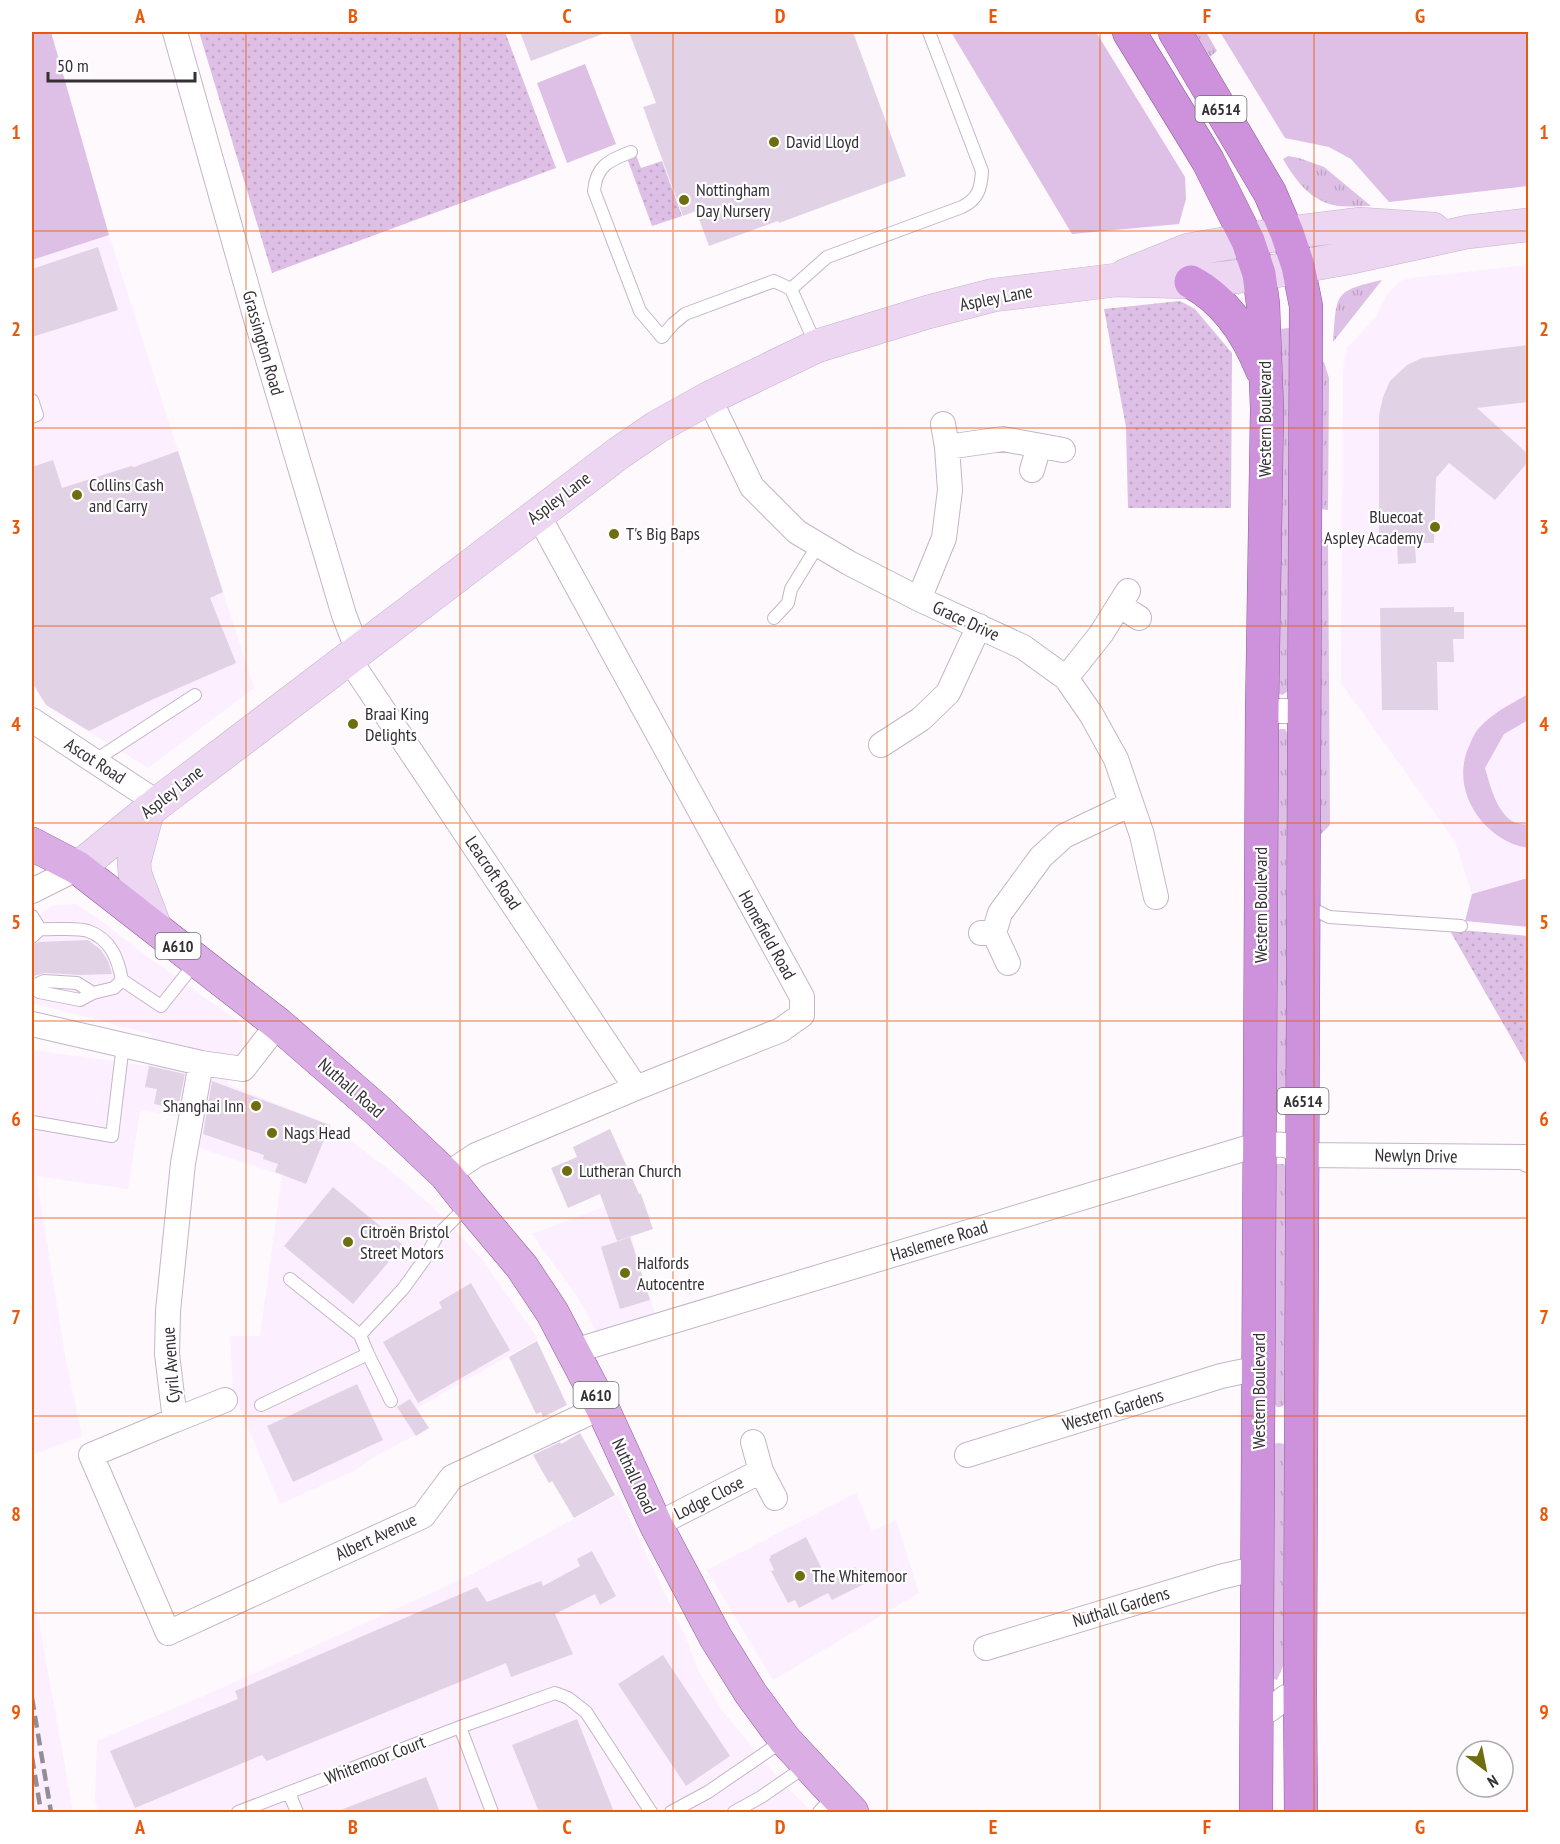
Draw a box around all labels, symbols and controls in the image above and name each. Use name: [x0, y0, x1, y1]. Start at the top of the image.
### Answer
text: A: [134, 3, 146, 29]
text: B: [348, 3, 358, 29]
text: C: [562, 3, 572, 29]
text: D: [775, 3, 786, 29]
text: E: [989, 3, 997, 29]
text: F: [1203, 3, 1211, 29]
text: G: [1415, 3, 1425, 29]
scale bar: [48, 45, 195, 83]
text: 50 m: [57, 54, 89, 77]
road number: A6514: [1196, 96, 1246, 122]
text: 1: [11, 119, 21, 145]
text: 1: [1539, 119, 1549, 145]
place label: David Lloyd: [786, 130, 859, 153]
marker: David Lloyd: [767, 135, 781, 149]
place label: Nottingham Day Nursery: [696, 178, 771, 222]
marker: Nottingham Day Nursery: [677, 193, 691, 207]
street label: Aspley Lane: [958, 279, 1034, 316]
street label: Grassington Road: [238, 288, 289, 398]
text: 2: [11, 316, 21, 342]
text: 2: [1539, 316, 1549, 342]
street label: Western Boulevard: [1253, 361, 1276, 477]
street label: Aspley Lane: [522, 466, 595, 529]
place label: Collins Cash and Carry: [89, 473, 164, 517]
marker: Collins Cash and Carry: [70, 488, 84, 502]
place label: Bluecoat Aspley Academy: [1324, 505, 1423, 549]
text: 3: [11, 514, 21, 540]
text: 3: [1539, 514, 1549, 540]
marker: Bluecoat Aspley Academy: [1428, 520, 1442, 534]
place label: T's Big Baps: [626, 522, 700, 545]
marker: T's Big Baps: [607, 527, 621, 541]
street label: Grace Drive: [929, 595, 1003, 646]
place label: Braai King Delights: [365, 702, 429, 746]
text: 4: [11, 711, 21, 737]
text: 4: [1539, 711, 1549, 737]
marker: Braai King Delights: [346, 717, 360, 731]
street label: Ascot Road: [61, 732, 130, 789]
street label: Aspley Lane: [136, 760, 208, 823]
street label: Leacroft Road: [460, 831, 526, 914]
street label: Western Boulevard: [1249, 847, 1272, 963]
street label: Homefield Road: [734, 886, 801, 983]
text: 5: [11, 909, 21, 935]
text: 5: [1539, 909, 1549, 935]
road number: A610: [156, 933, 201, 959]
street label: Nuthall Road: [313, 1053, 389, 1123]
road number: A6514: [1278, 1088, 1328, 1114]
place label: Shanghai Inn: [163, 1094, 244, 1117]
marker: Shanghai Inn: [249, 1099, 263, 1113]
text: 6: [11, 1106, 21, 1132]
text: 6: [1539, 1106, 1549, 1132]
place label: Nags Head: [284, 1121, 351, 1144]
marker: Nags Head: [265, 1126, 279, 1140]
street label: Newlyn Drive: [1374, 1143, 1458, 1168]
place label: Lutheran Church: [579, 1159, 681, 1182]
marker: Lutheran Church: [560, 1164, 574, 1178]
street label: Haslemere Road: [887, 1215, 990, 1266]
place label: Citroën Bristol Street Motors: [360, 1220, 450, 1264]
marker: Citroën Bristol Street Motors: [341, 1235, 355, 1249]
place label: Halfords Autocentre: [637, 1251, 705, 1295]
marker: Halfords Autocentre: [618, 1266, 632, 1280]
text: 7: [11, 1304, 21, 1330]
text: 7: [1539, 1304, 1549, 1330]
street label: Cyril Avenue: [156, 1326, 185, 1404]
street label: Western Boulevard: [1247, 1333, 1270, 1449]
road number: A610: [574, 1382, 618, 1408]
street label: Western Gardens: [1060, 1383, 1166, 1436]
street label: Nuthall Road: [607, 1434, 662, 1517]
street label: Lodge Close: [670, 1470, 747, 1525]
text: 8: [11, 1501, 21, 1527]
text: 8: [1539, 1501, 1549, 1527]
street label: Albert Avenue: [331, 1508, 420, 1565]
place label: The Whitemoor: [812, 1564, 907, 1587]
marker: The Whitemoor: [793, 1569, 807, 1583]
street label: Nuthall Gardens: [1070, 1581, 1172, 1632]
text: 9: [11, 1699, 21, 1725]
text: 9: [1539, 1699, 1549, 1725]
street label: Whitemoor Court: [321, 1730, 428, 1789]
north arrow: [1455, 1739, 1515, 1799]
text: N: [1484, 1771, 1502, 1792]
text: A: [134, 1814, 146, 1840]
text: B: [348, 1814, 358, 1840]
text: C: [562, 1814, 572, 1840]
text: D: [775, 1814, 786, 1840]
text: E: [989, 1814, 997, 1840]
text: F: [1203, 1814, 1211, 1840]
text: G: [1415, 1814, 1425, 1840]

